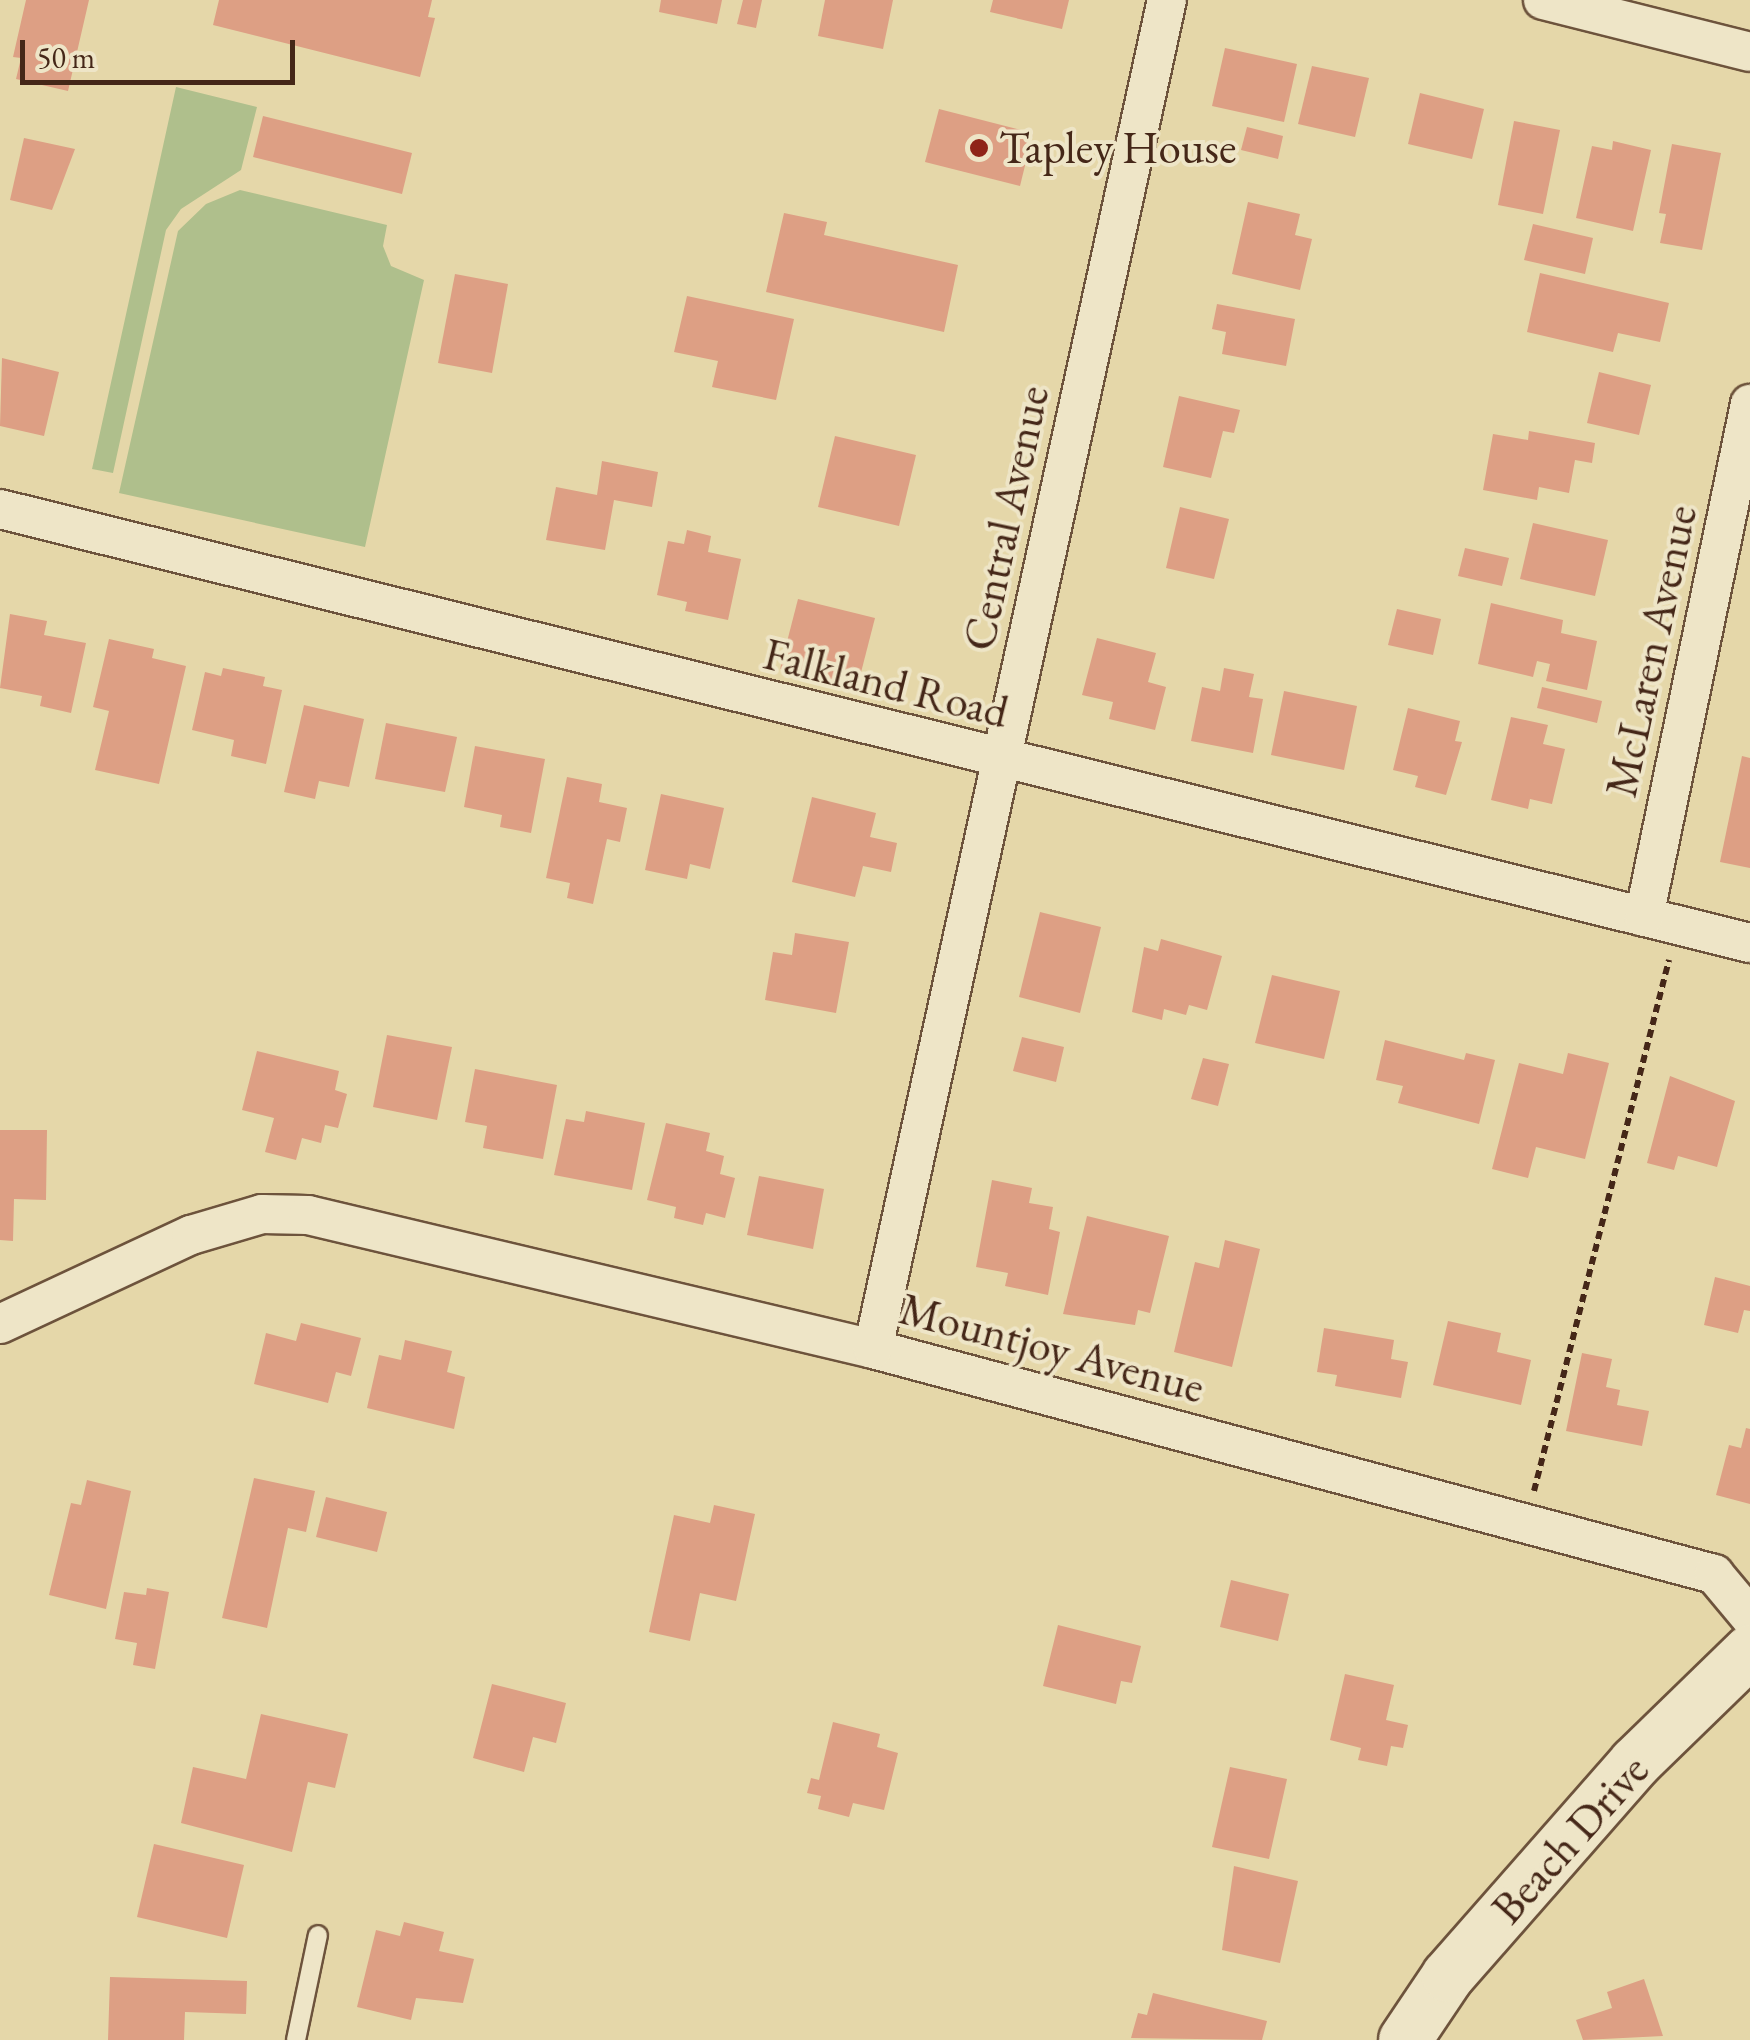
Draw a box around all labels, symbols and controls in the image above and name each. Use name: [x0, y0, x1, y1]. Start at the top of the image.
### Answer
scale bar: [25, 20, 300, 82]
text: 50 m: [37, 38, 95, 77]
place label: Tapley House: [999, 121, 1237, 175]
marker: Tapley House: [968, 137, 990, 159]
street label: Central Avenue: [952, 381, 1060, 655]
street label: McLaren Avenue: [1594, 500, 1708, 802]
street label: Falkland Road: [758, 627, 1014, 739]
street label: Mountjoy Avenue: [894, 1281, 1210, 1415]
street label: Beach Drive: [1480, 1743, 1660, 1935]

